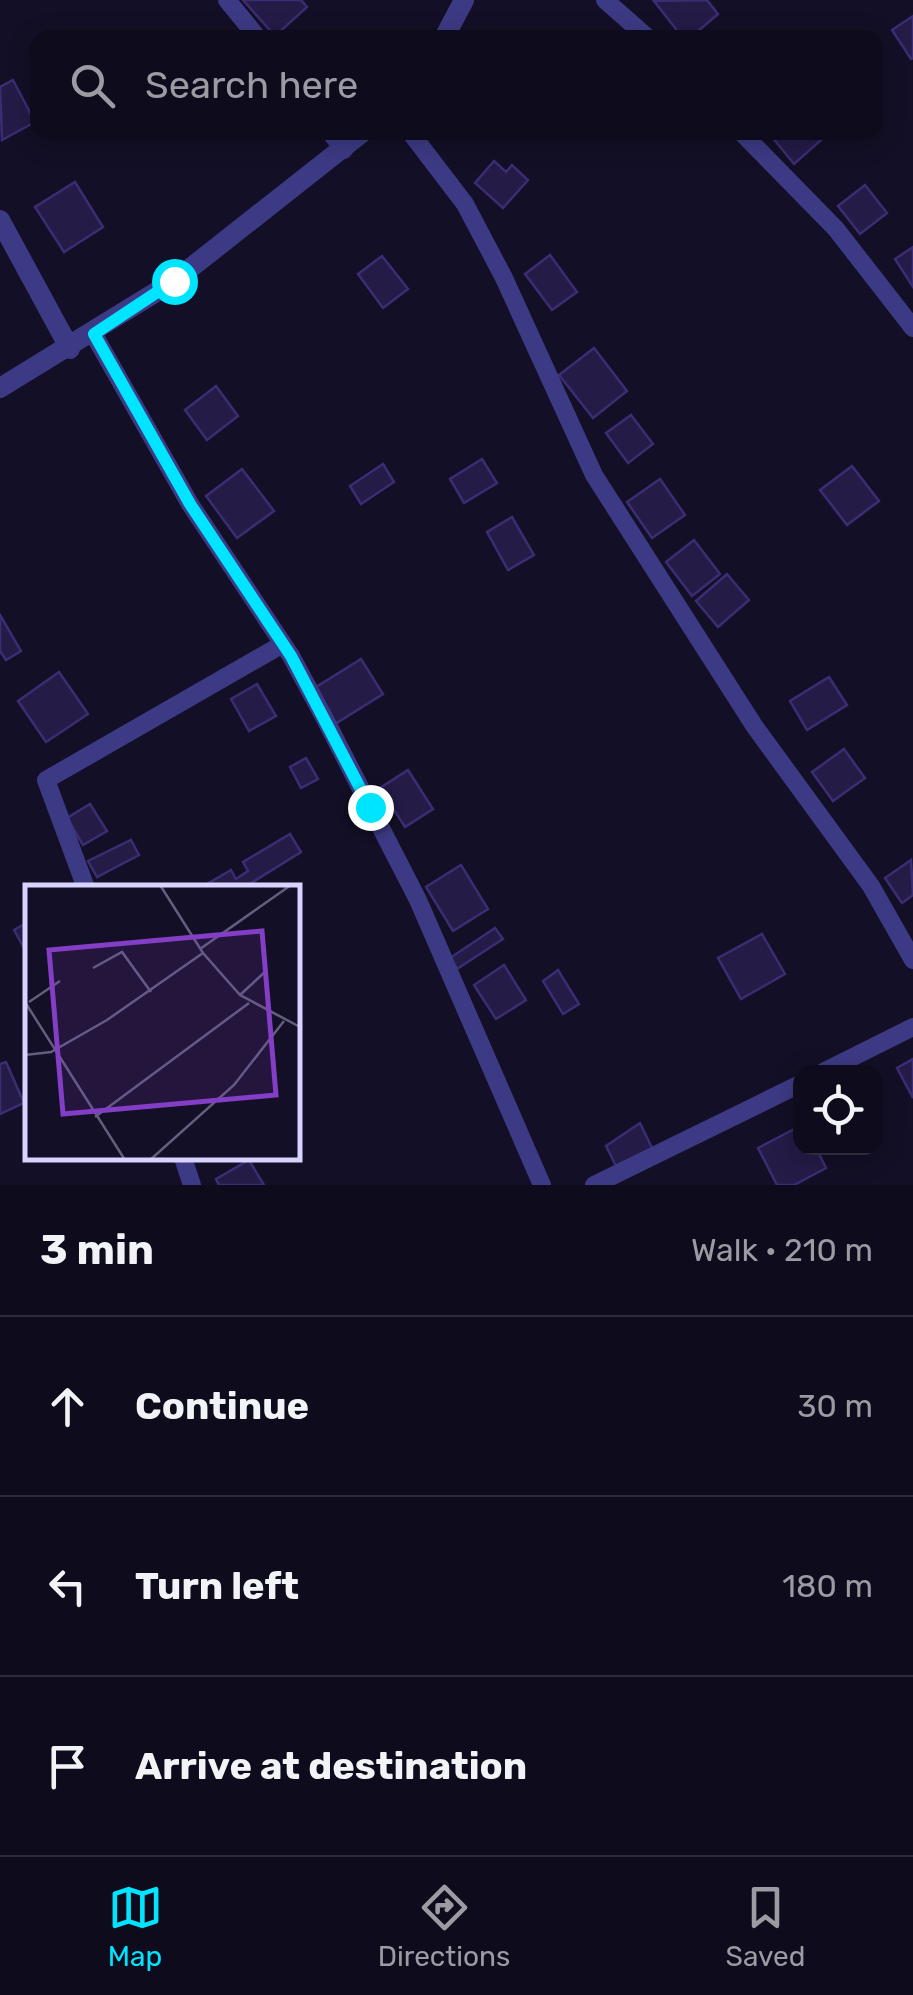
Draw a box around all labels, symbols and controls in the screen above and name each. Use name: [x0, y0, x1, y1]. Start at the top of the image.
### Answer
search box: [30, 30, 883, 140]
icon: search: [65, 58, 120, 113]
text: Search here: [145, 62, 358, 108]
route start: [152, 259, 198, 305]
route end: [348, 785, 394, 831]
inset map: [25, 885, 300, 1160]
map controls: [793, 1065, 883, 1155]
button: locate: [793, 1065, 883, 1155]
text: 3 min: [40, 1225, 154, 1275]
text: Walk · 210 m: [691, 1231, 873, 1269]
icon: ahead: [40, 1379, 95, 1434]
text: Continue: [135, 1383, 309, 1429]
text: 30 m: [797, 1387, 873, 1425]
icon: left: [40, 1559, 95, 1614]
text: Turn left: [135, 1563, 299, 1609]
text: 180 m: [782, 1567, 873, 1605]
icon: arrive: [40, 1739, 95, 1794]
text: Arrive at destination: [135, 1743, 527, 1789]
tab: Map: [108, 1880, 163, 1973]
tab: Directions: [378, 1880, 510, 1973]
tab: Saved: [725, 1880, 805, 1973]

